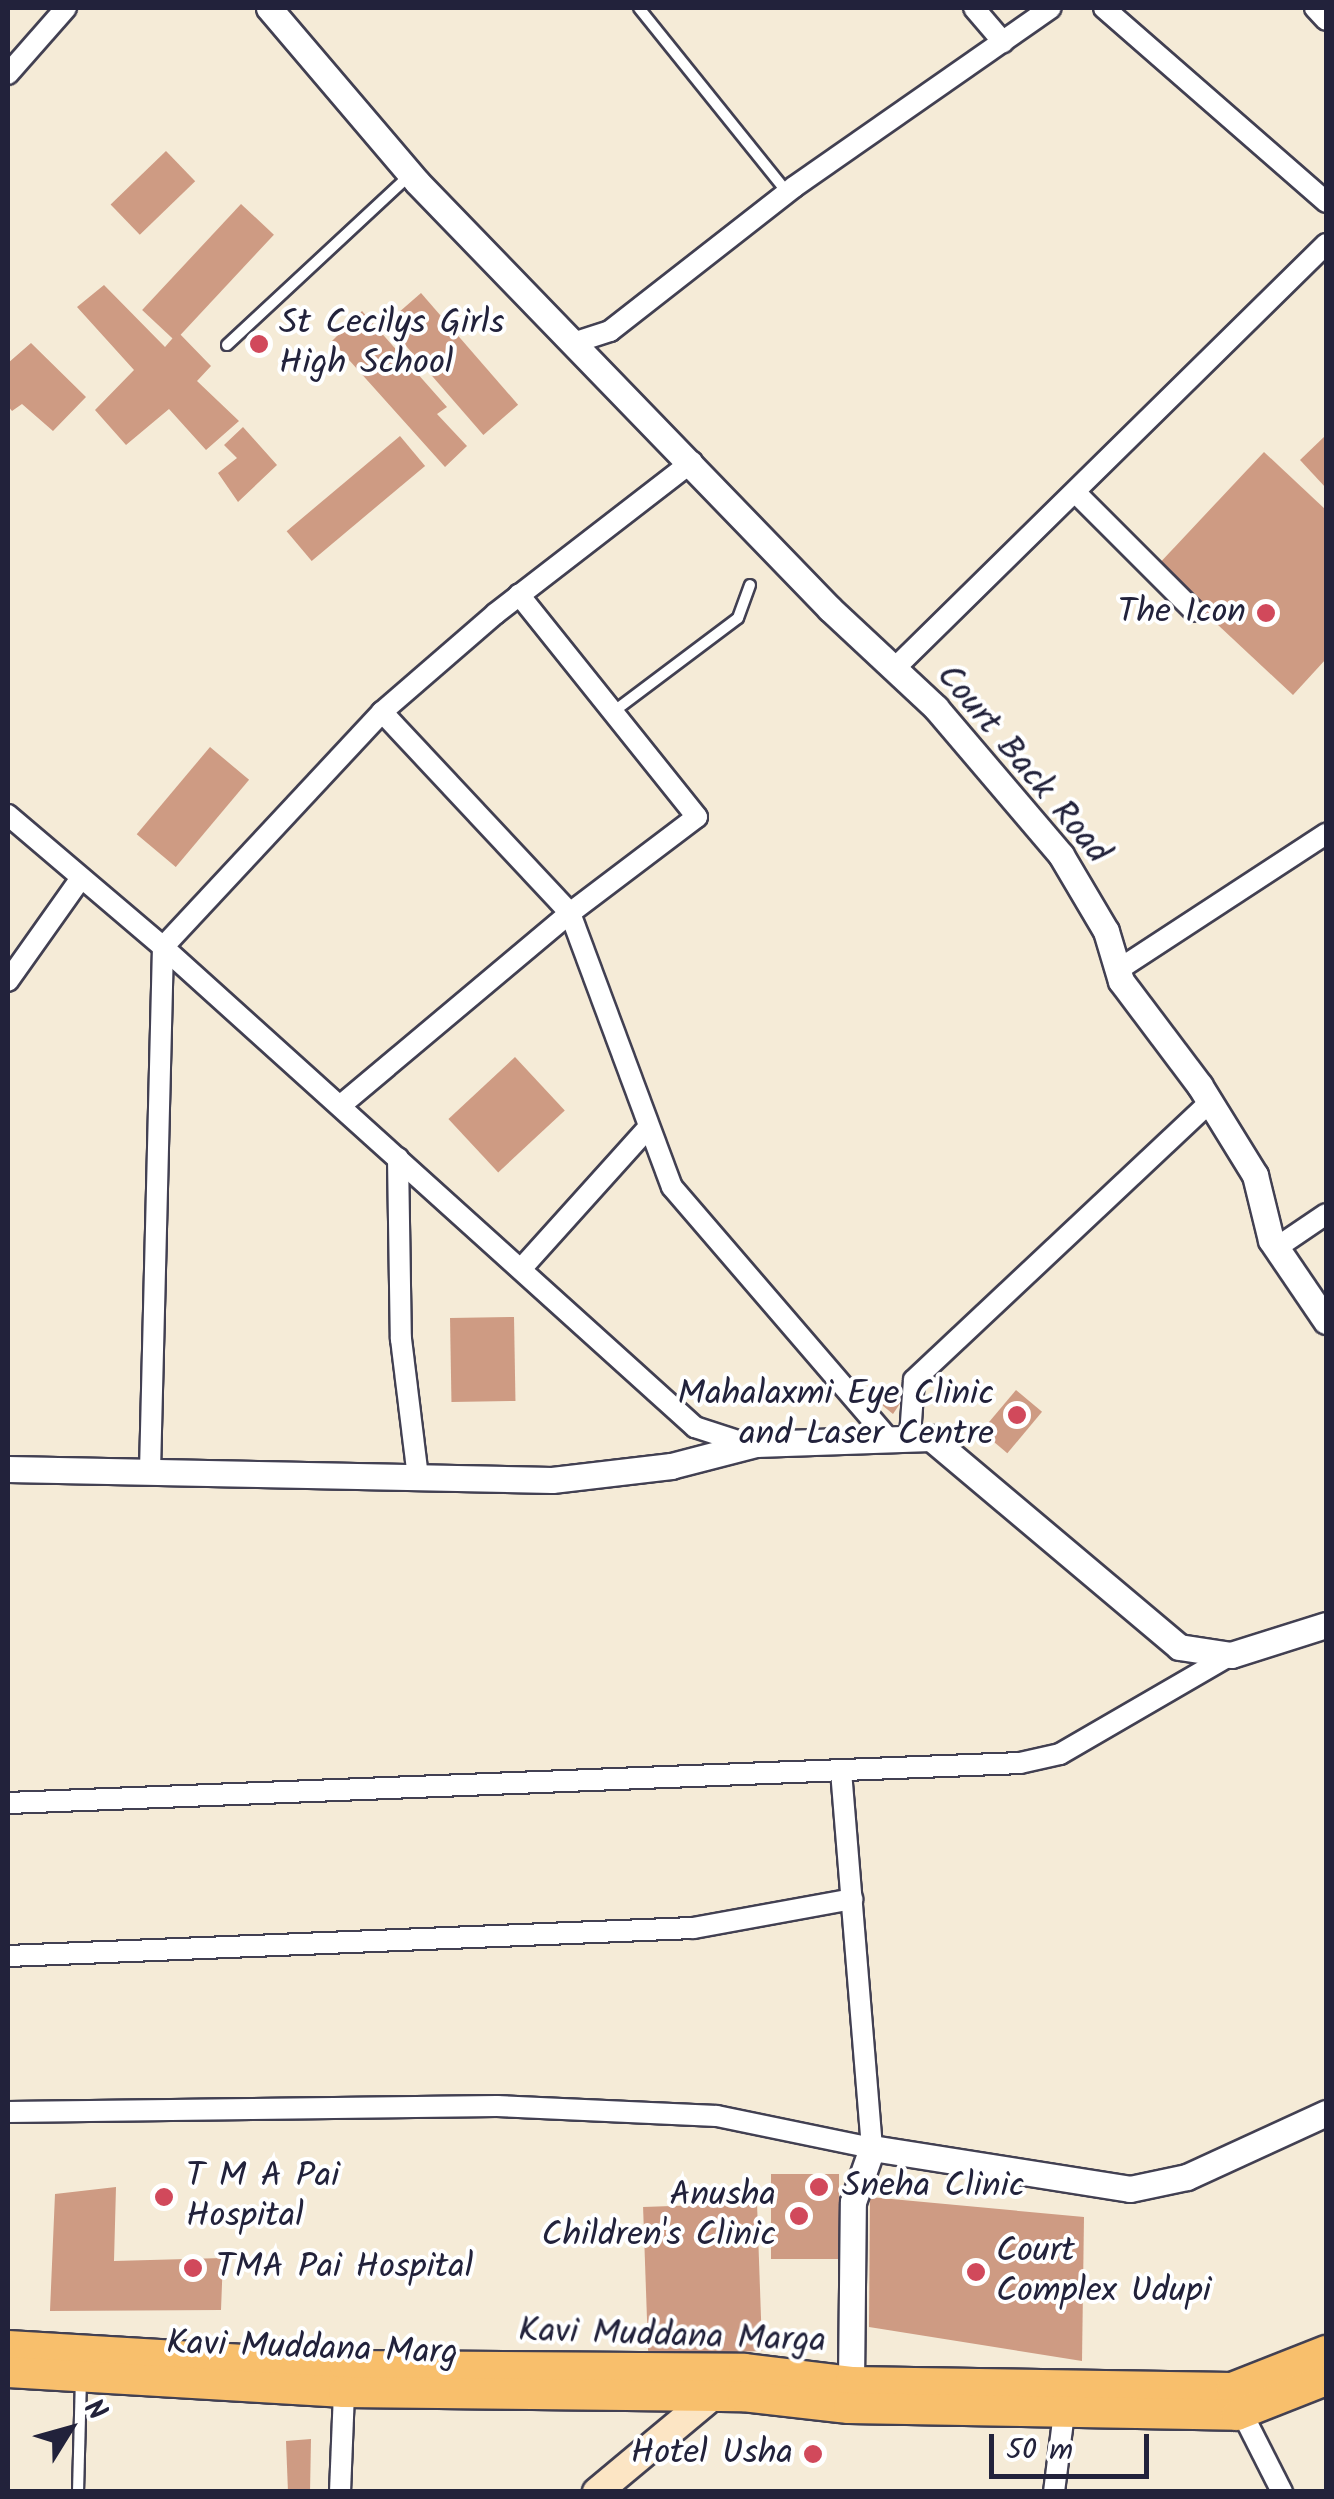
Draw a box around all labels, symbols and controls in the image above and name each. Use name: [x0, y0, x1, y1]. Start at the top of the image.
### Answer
place label: St Cecilys Girls High School: [279, 303, 505, 385]
marker: St Cecilys Girls High School: [248, 333, 270, 355]
place label: The Icon: [1118, 592, 1246, 634]
marker: The Icon: [1255, 602, 1277, 624]
street label: Court Back Road: [926, 657, 1118, 873]
place label: Mahalaxmi Eye Clinic and Laser Centre: [678, 1374, 994, 1456]
marker: Mahalaxmi Eye Clinic and Laser Centre: [1004, 1402, 1030, 1428]
place label: T M A Pai Hospital: [186, 2156, 339, 2238]
place label: Sneha Clinic: [842, 2166, 1025, 2208]
marker: Sneha Clinic: [806, 2174, 832, 2200]
place label: Anusha Children's Clinic: [541, 2175, 776, 2257]
marker: T M A Pai Hospital: [151, 2184, 177, 2210]
marker: Anusha Children's Clinic: [786, 2203, 812, 2229]
place label: Court Complex Udupi: [996, 2231, 1211, 2313]
place label: TMA Pai Hospital: [216, 2247, 473, 2289]
marker: TMA Pai Hospital: [180, 2255, 206, 2281]
marker: Court Complex Udupi: [965, 2261, 987, 2283]
street label: Kavi Muddana Marga: [517, 2311, 827, 2363]
street label: Kavi Muddana Marg: [166, 2323, 458, 2375]
north arrow: [20, 2379, 120, 2479]
text: N: [71, 2390, 118, 2431]
scale bar: [994, 2414, 1154, 2476]
text: 50 m: [1006, 2427, 1073, 2475]
place label: Hotel Usha: [631, 2433, 793, 2475]
marker: Hotel Usha: [802, 2443, 824, 2465]

